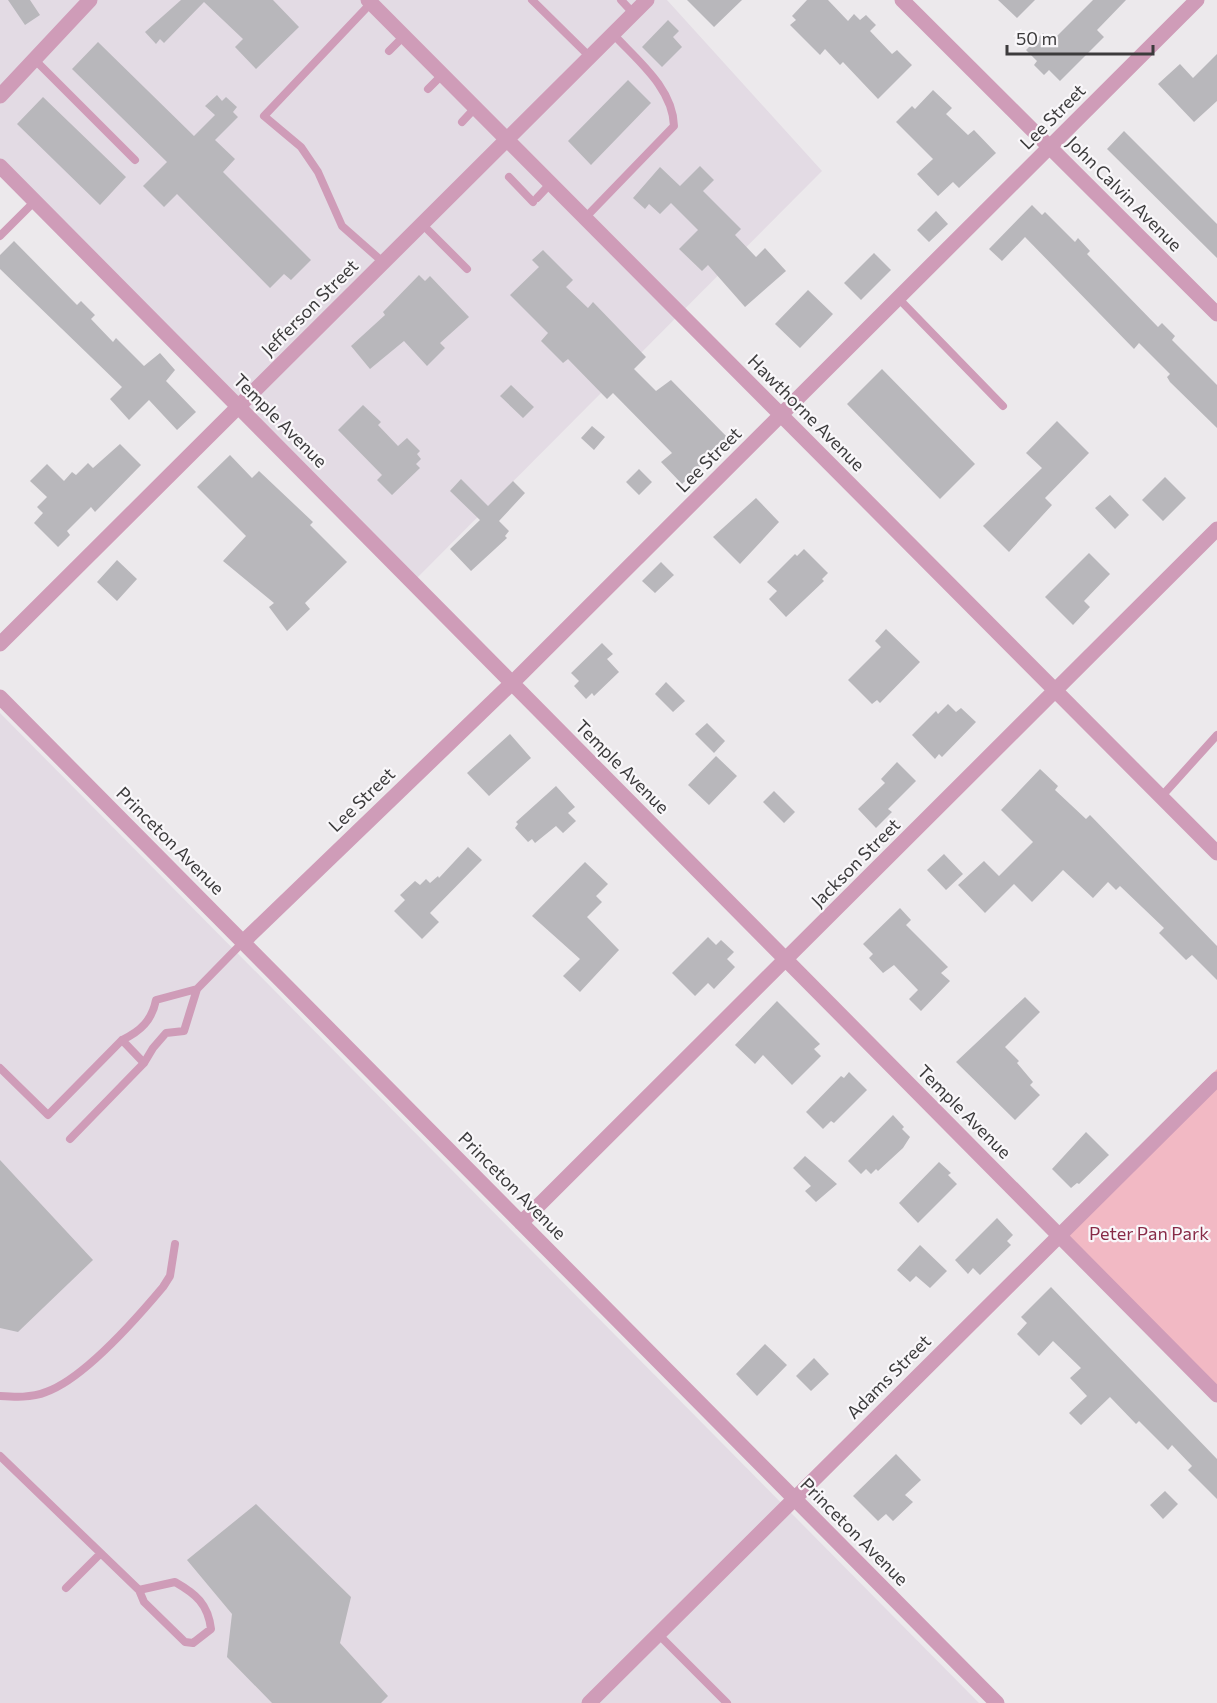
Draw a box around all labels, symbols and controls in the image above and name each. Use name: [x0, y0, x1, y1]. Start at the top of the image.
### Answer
scale bar: [1007, 18, 1152, 56]
text: 50 m: [1016, 27, 1057, 49]
street label: Lee Street: [1015, 79, 1090, 154]
street label: John Calvin Avenue: [1062, 131, 1187, 256]
street label: Jefferson Street: [256, 254, 362, 360]
street label: Hawthorne Avenue: [744, 349, 870, 475]
street label: Temple Avenue: [229, 369, 332, 472]
street label: Lee Street: [671, 422, 746, 497]
street label: Temple Avenue: [571, 715, 674, 818]
street label: Lee Street: [324, 762, 399, 836]
street label: Princeton Avenue: [112, 782, 229, 899]
street label: Jackson Street: [806, 813, 904, 911]
street label: Temple Avenue: [913, 1060, 1016, 1163]
street label: Princeton Avenue: [454, 1127, 571, 1244]
park label: Peter Pan Park: [1089, 1222, 1209, 1244]
street label: Adams Street: [842, 1330, 935, 1423]
street label: Princeton Avenue: [796, 1473, 913, 1590]

